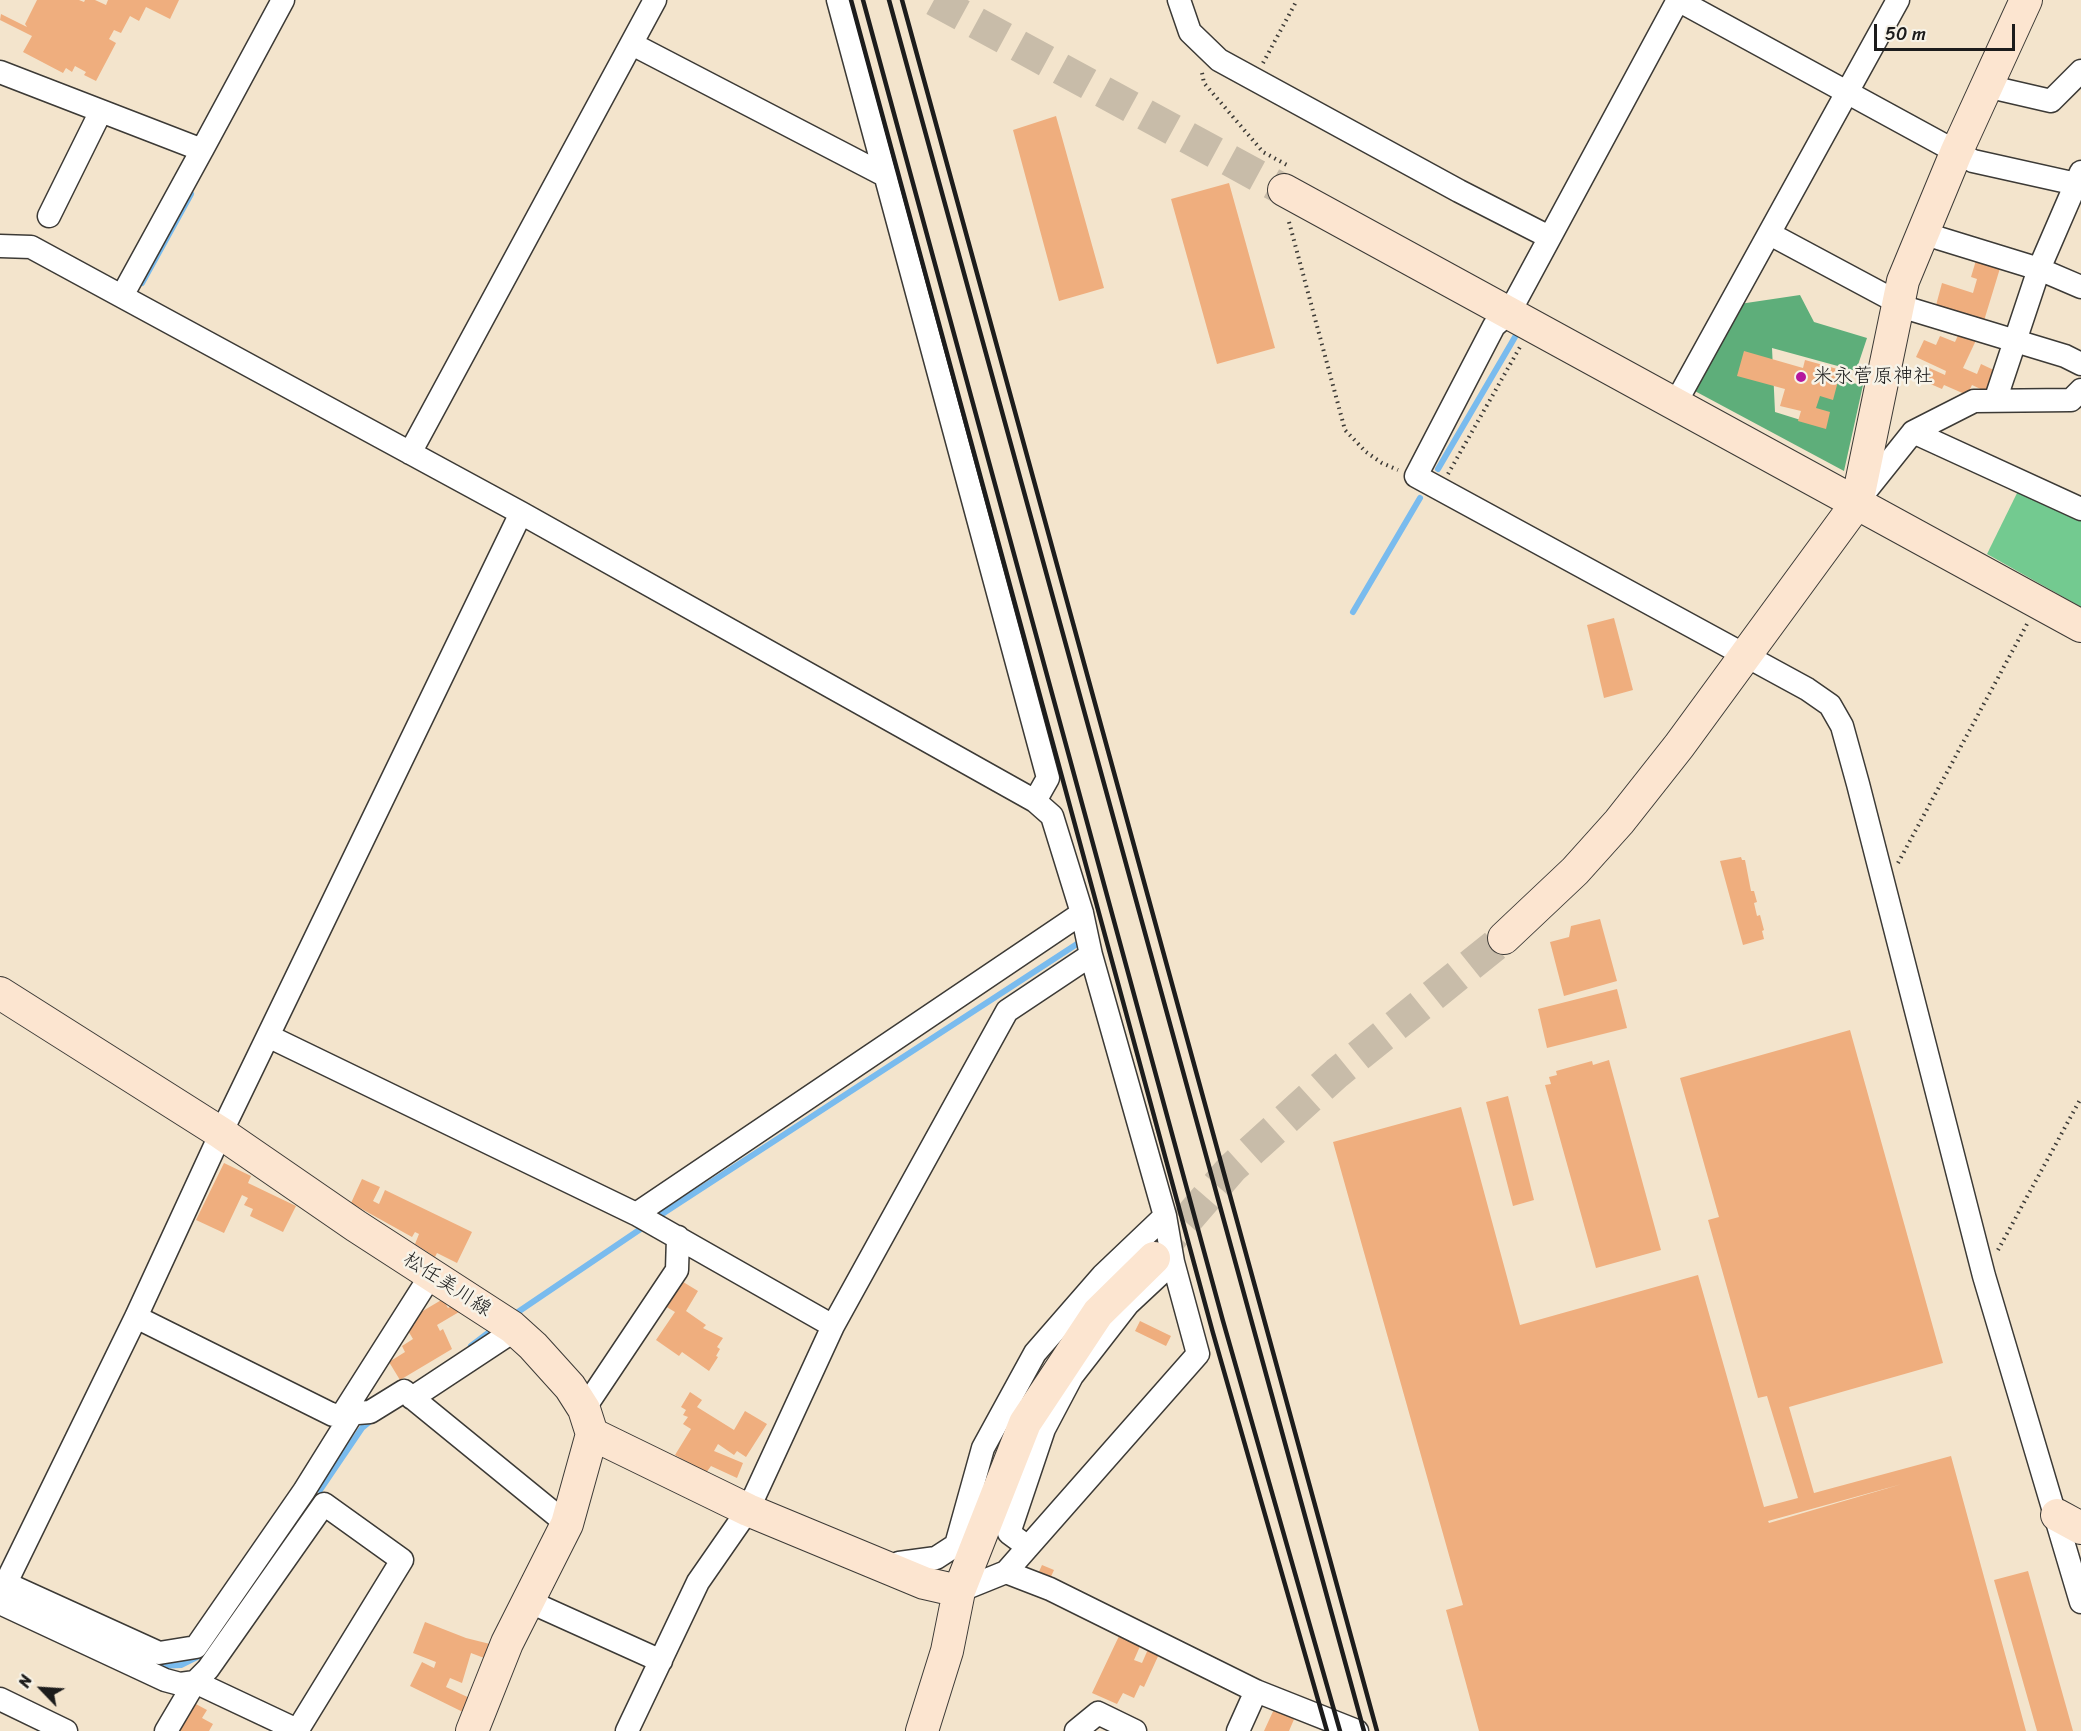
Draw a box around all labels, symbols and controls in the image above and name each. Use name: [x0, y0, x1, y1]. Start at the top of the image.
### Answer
scale bar: [1877, 12, 2018, 50]
text: 50 m: [1885, 18, 1926, 50]
place label: 米永菅原神社: [1813, 365, 1933, 389]
marker: 米永菅原神社: [1794, 370, 1808, 384]
street label: 松任美川線: [399, 1248, 495, 1322]
north arrow: [12, 1659, 72, 1719]
text: N: [10, 1670, 41, 1692]

